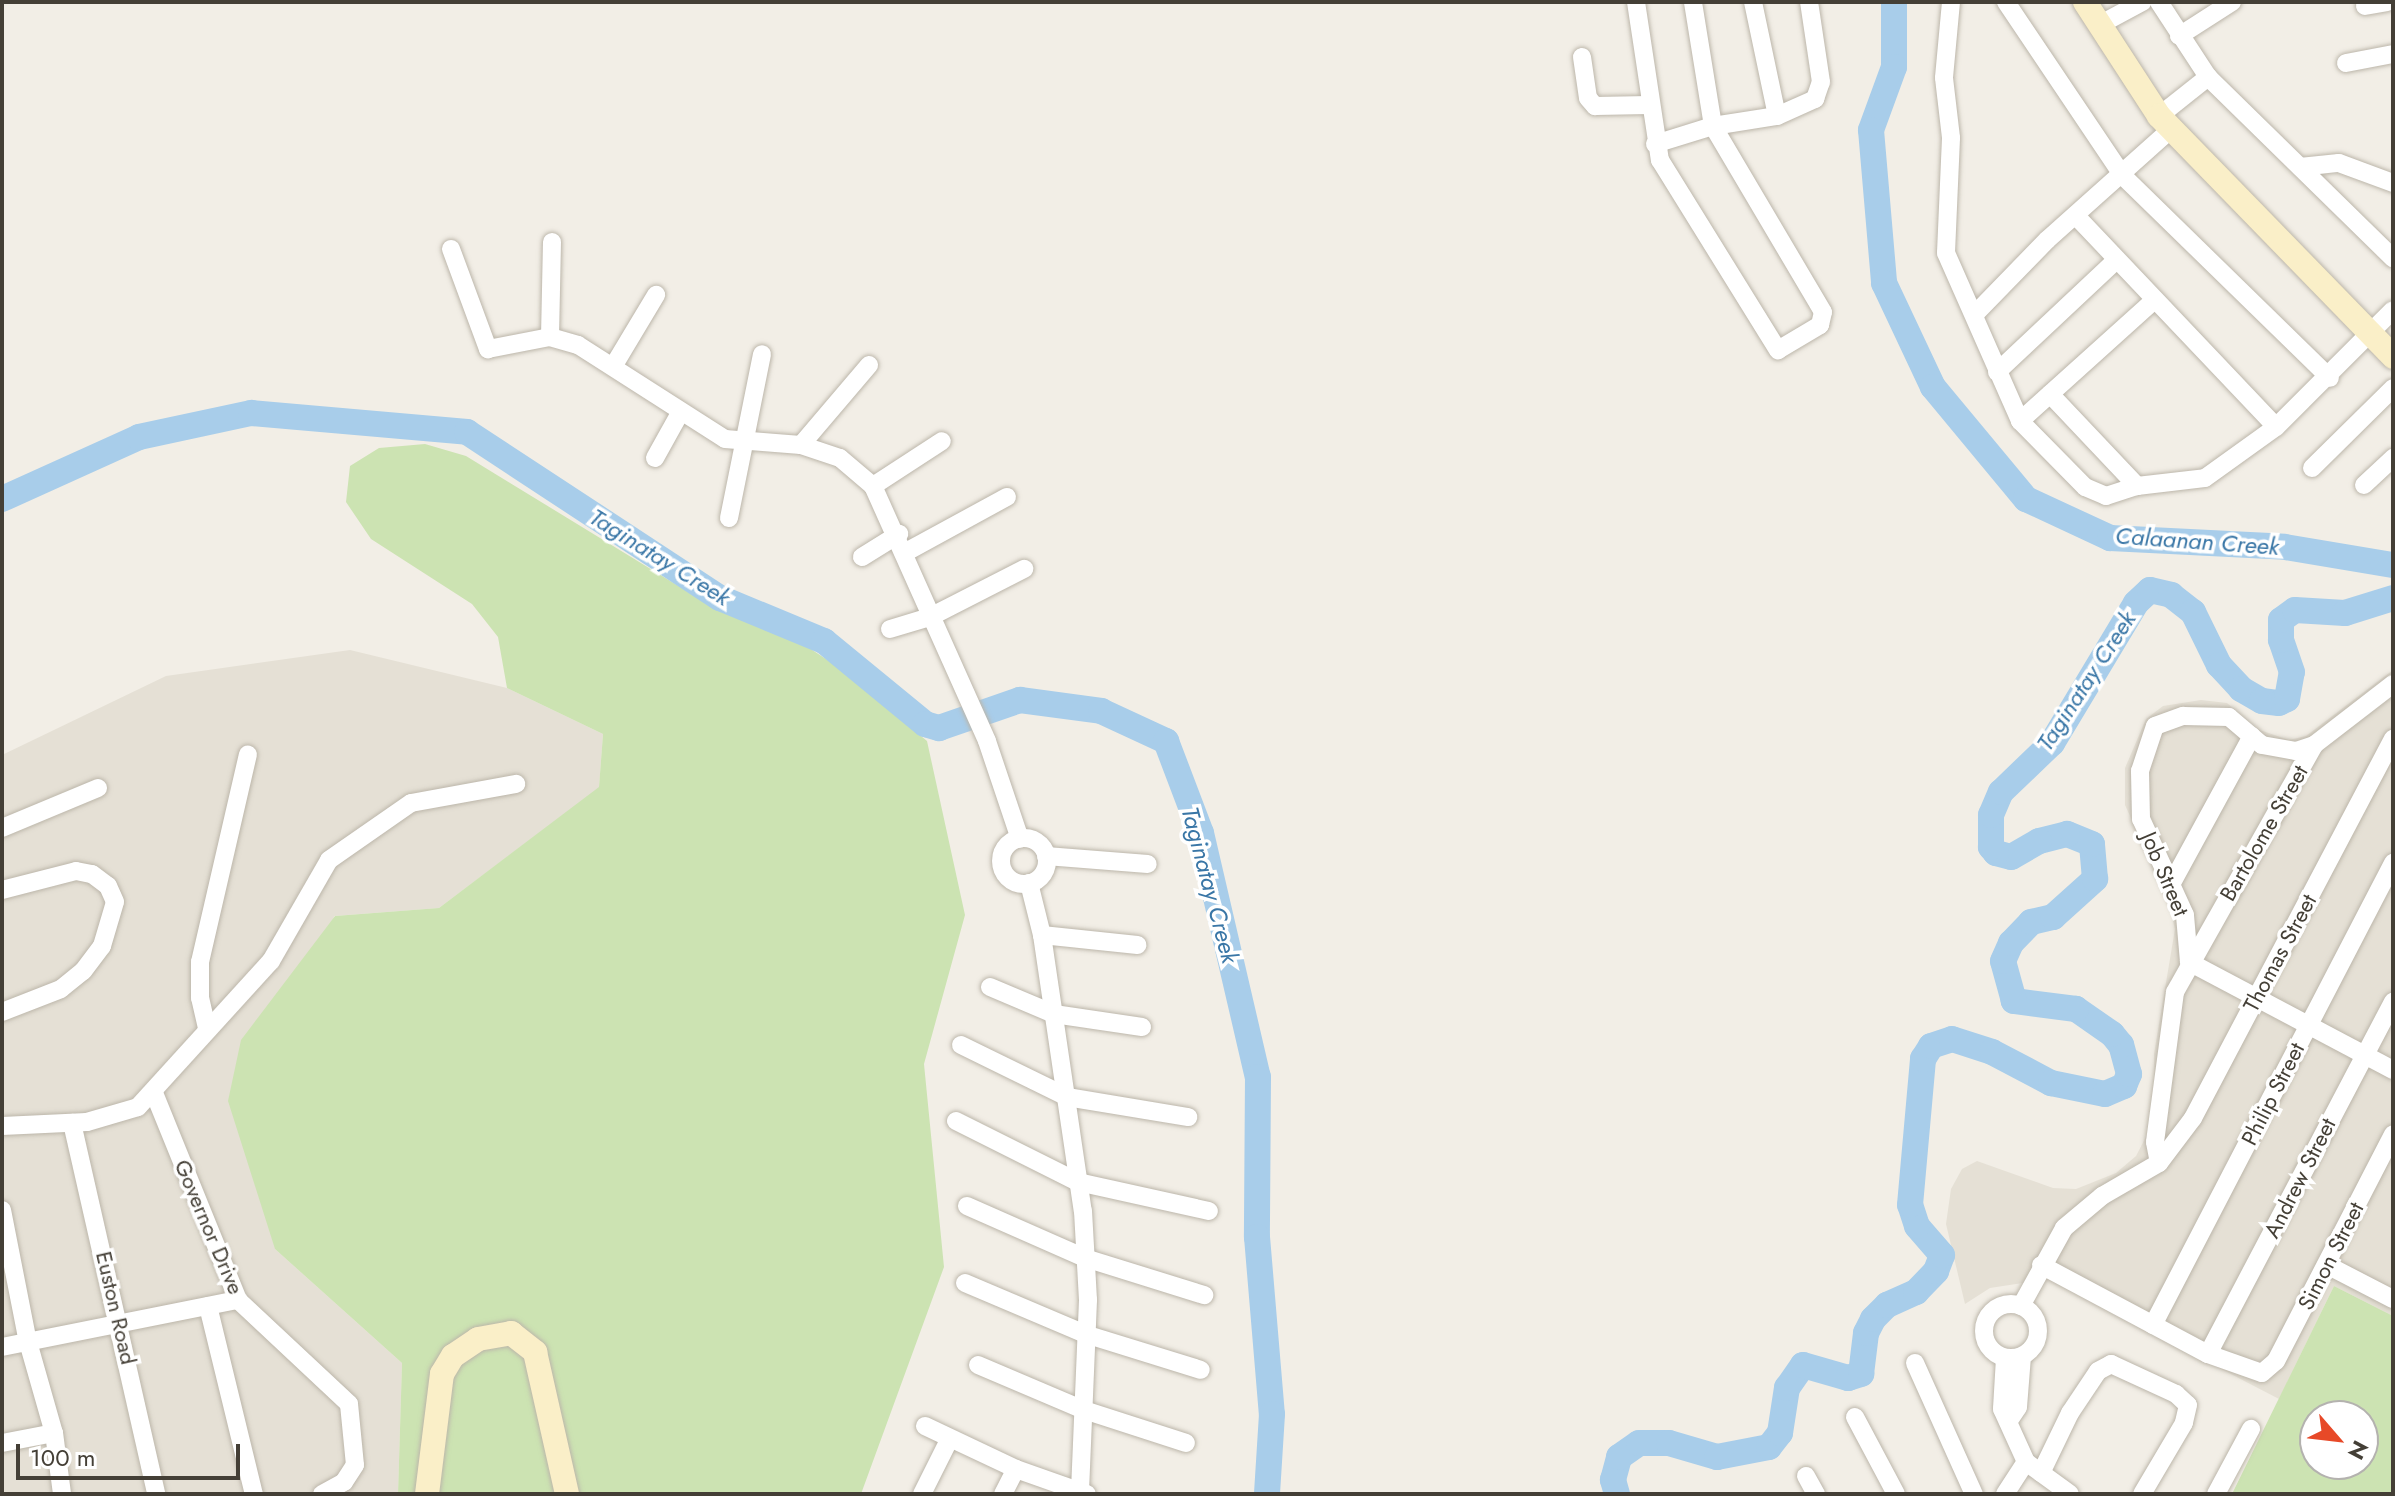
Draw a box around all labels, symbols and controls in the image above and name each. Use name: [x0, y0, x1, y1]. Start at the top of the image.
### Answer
water label: Taginatay Creek: [584, 502, 736, 612]
water label: Calaanan Creek: [2114, 521, 2280, 561]
water label: Taginatay Creek: [2030, 606, 2142, 756]
street label: Bartolome Street: [2214, 760, 2314, 906]
water label: Taginatay Creek: [1175, 804, 1245, 966]
street label: Job Street: [2135, 828, 2195, 920]
street label: Thomas Street: [2238, 890, 2322, 1016]
street label: Philip Street: [2236, 1038, 2310, 1150]
street label: Andrew Street: [2259, 1114, 2341, 1242]
street label: Governor Drive: [169, 1156, 249, 1298]
street label: Simon Street: [2293, 1198, 2369, 1314]
street label: Euston Road: [90, 1249, 142, 1367]
north arrow: [2299, 1400, 2379, 1480]
scale bar: [20, 1428, 244, 1478]
text: N: [2340, 1435, 2377, 1466]
text: 100 m: [30, 1440, 96, 1475]

